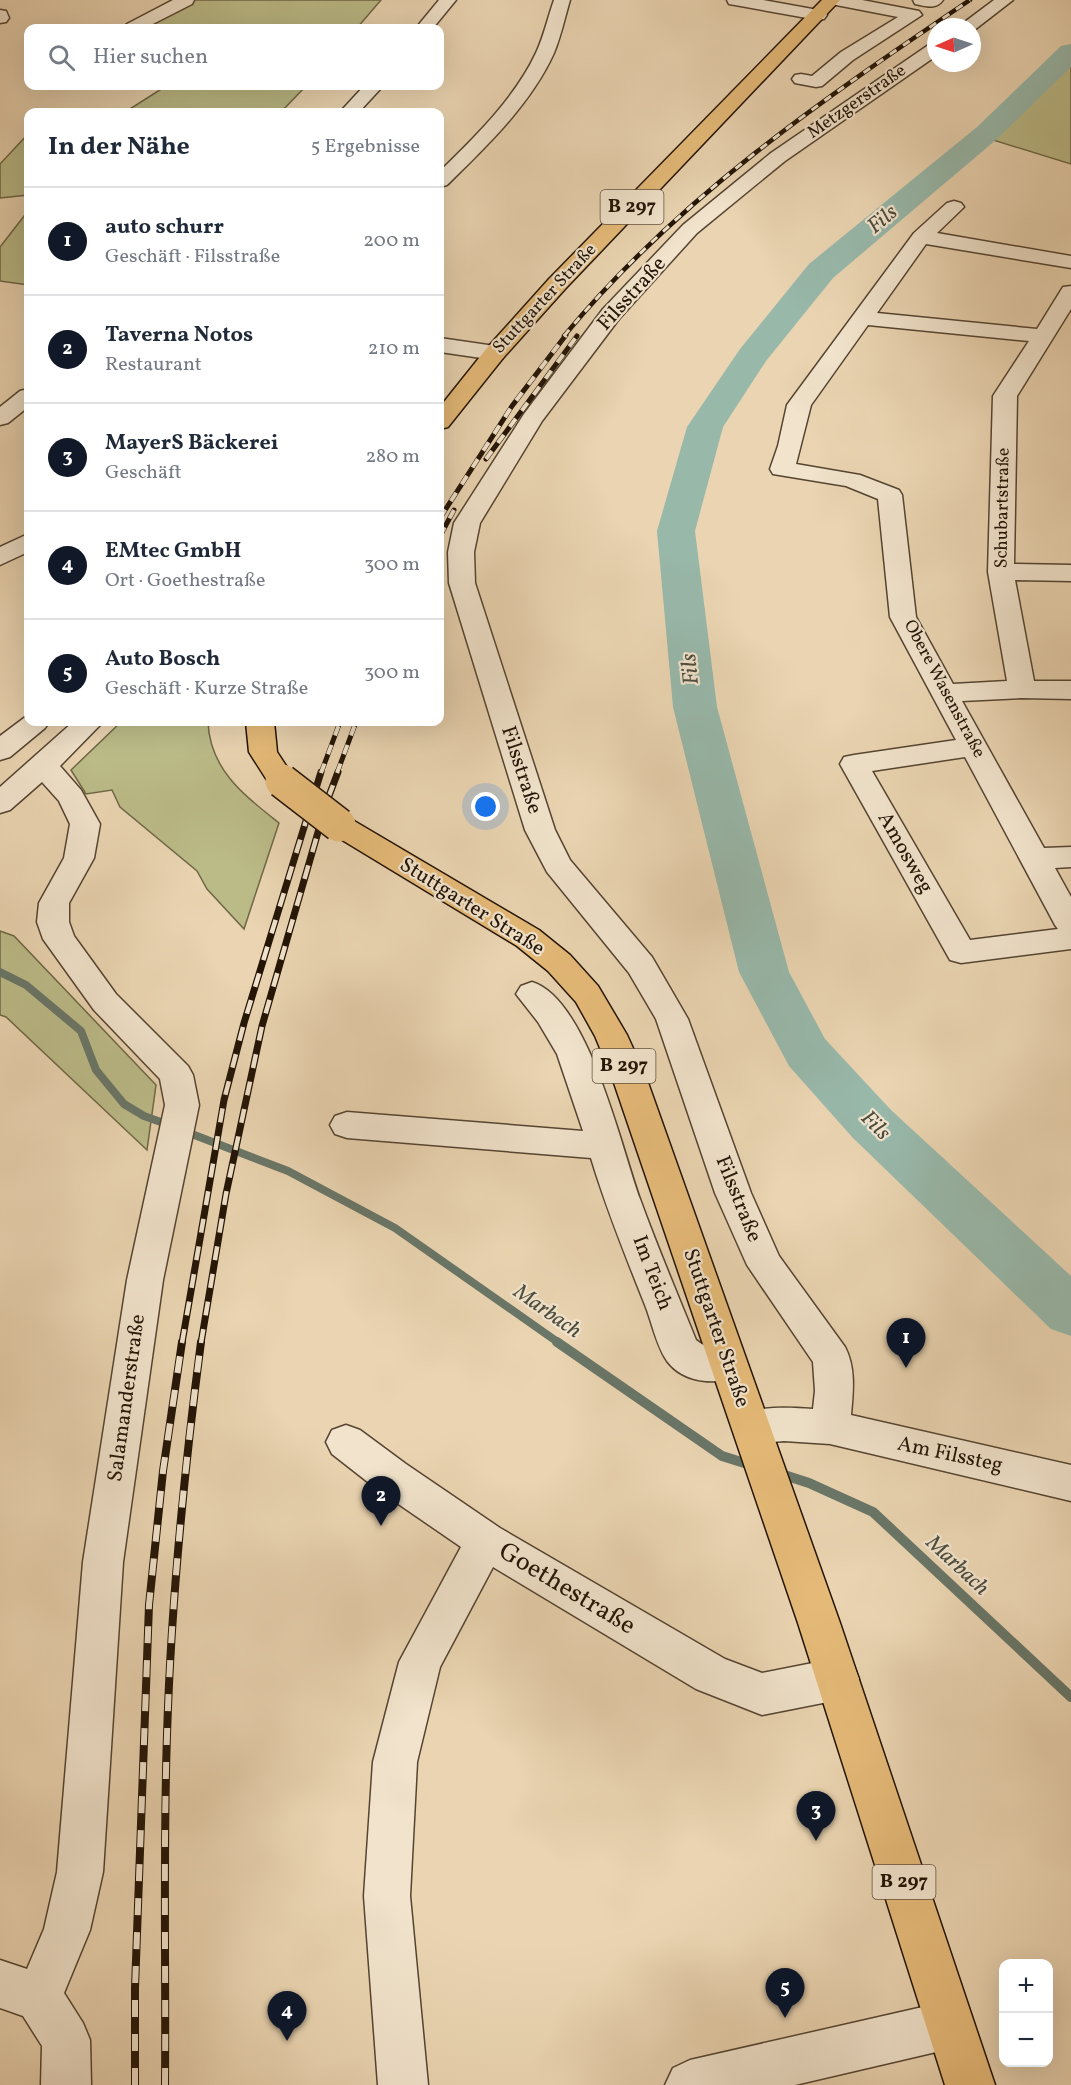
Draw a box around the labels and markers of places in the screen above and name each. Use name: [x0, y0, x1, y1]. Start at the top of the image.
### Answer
pin: 1: [886, 1318, 926, 1368]
pin: 2: [362, 1476, 400, 1526]
pin: 3: [796, 1792, 836, 1841]
pin: 5: [766, 1968, 804, 2018]
pin: 4: [268, 1992, 306, 2041]

